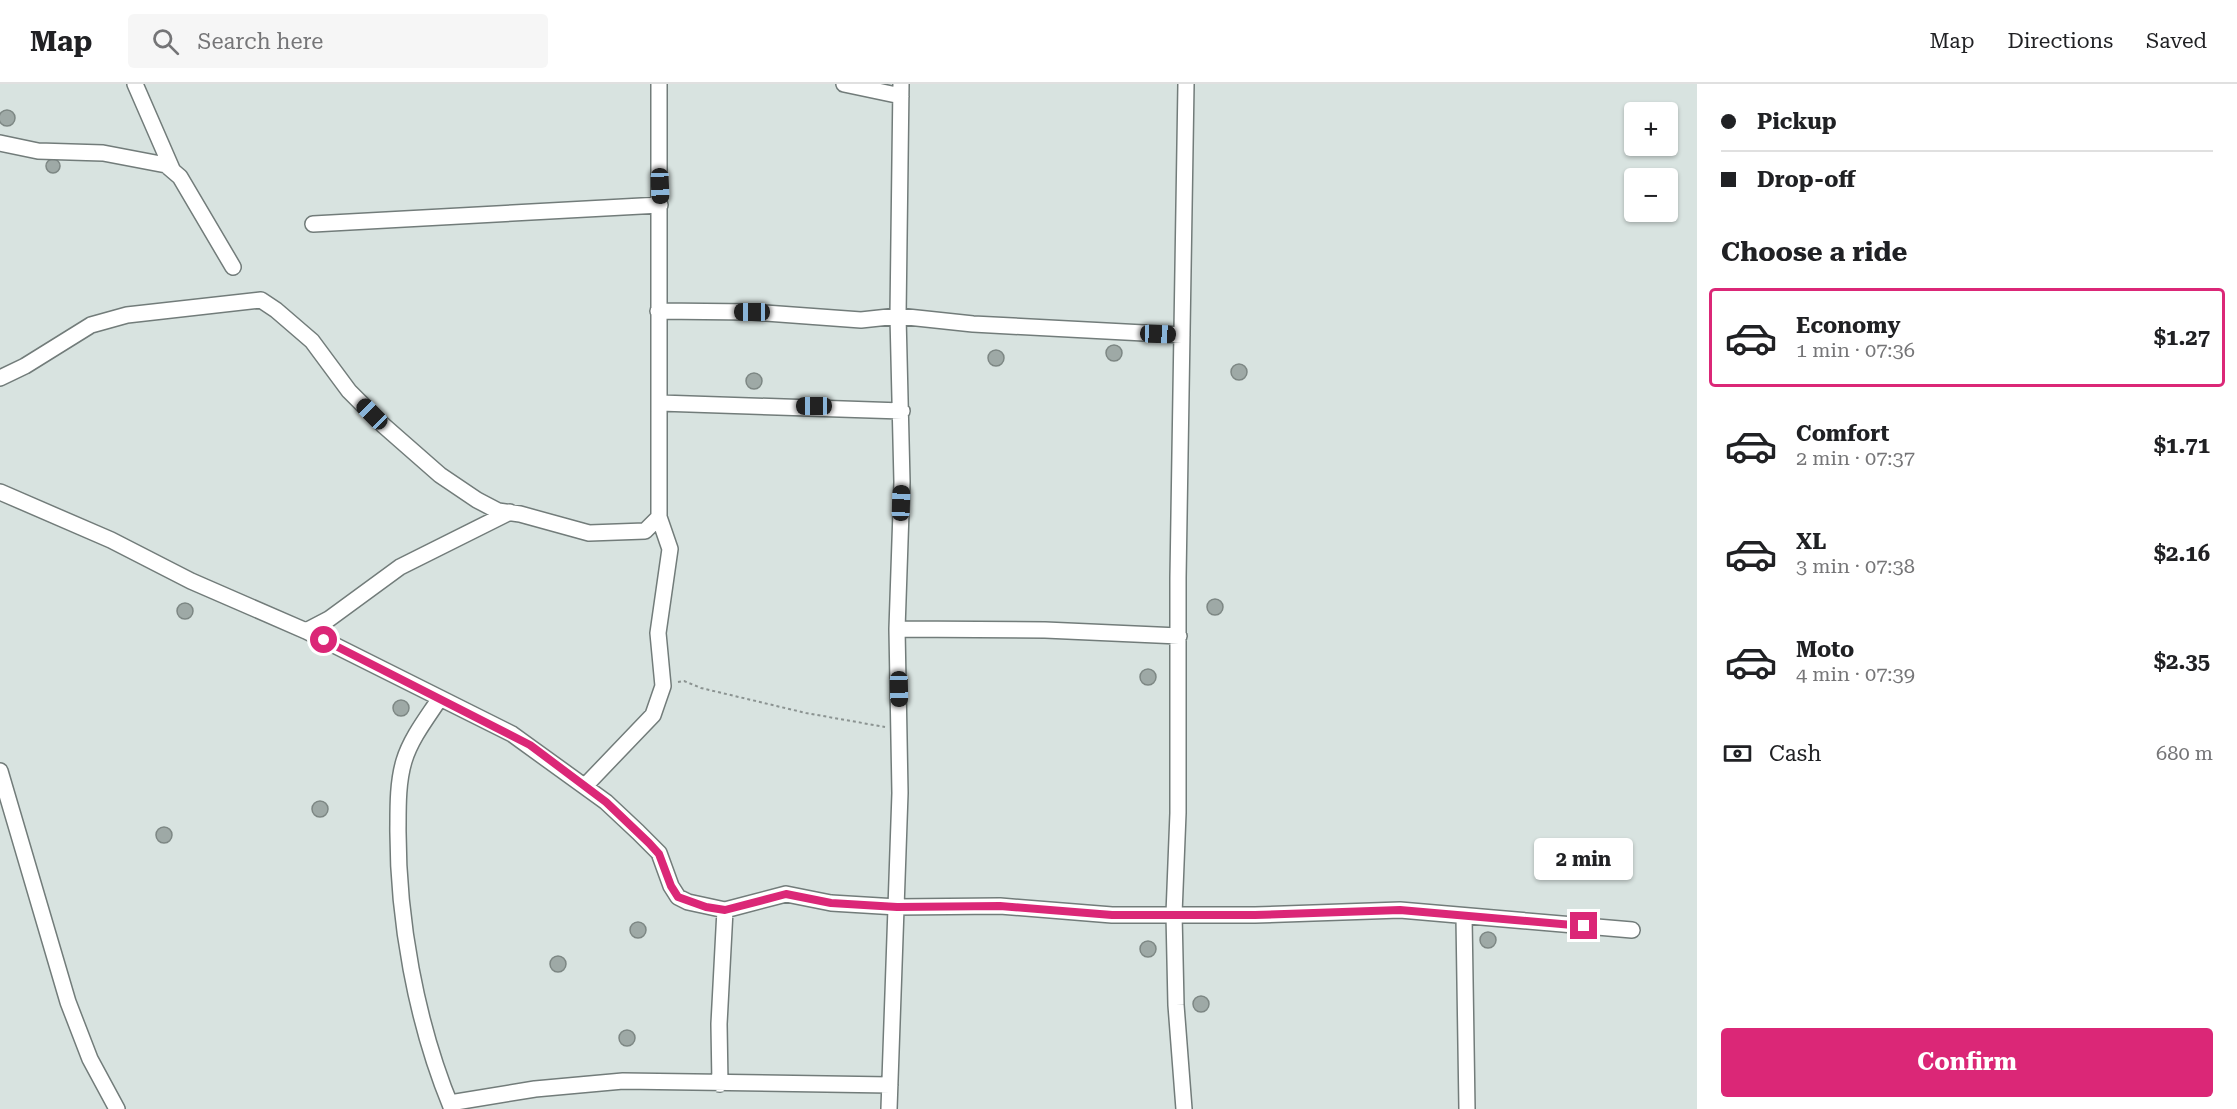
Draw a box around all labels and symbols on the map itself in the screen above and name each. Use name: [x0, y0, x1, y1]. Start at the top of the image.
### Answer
car: [650, 168, 670, 204]
car: [734, 303, 770, 321]
car: [1140, 324, 1176, 344]
car: [353, 395, 391, 433]
car: [796, 397, 832, 415]
car: [891, 485, 911, 521]
route start: [310, 626, 337, 653]
car: [890, 671, 908, 707]
callout: 2 min: [1534, 839, 1634, 881]
route end: [1570, 912, 1597, 939]

